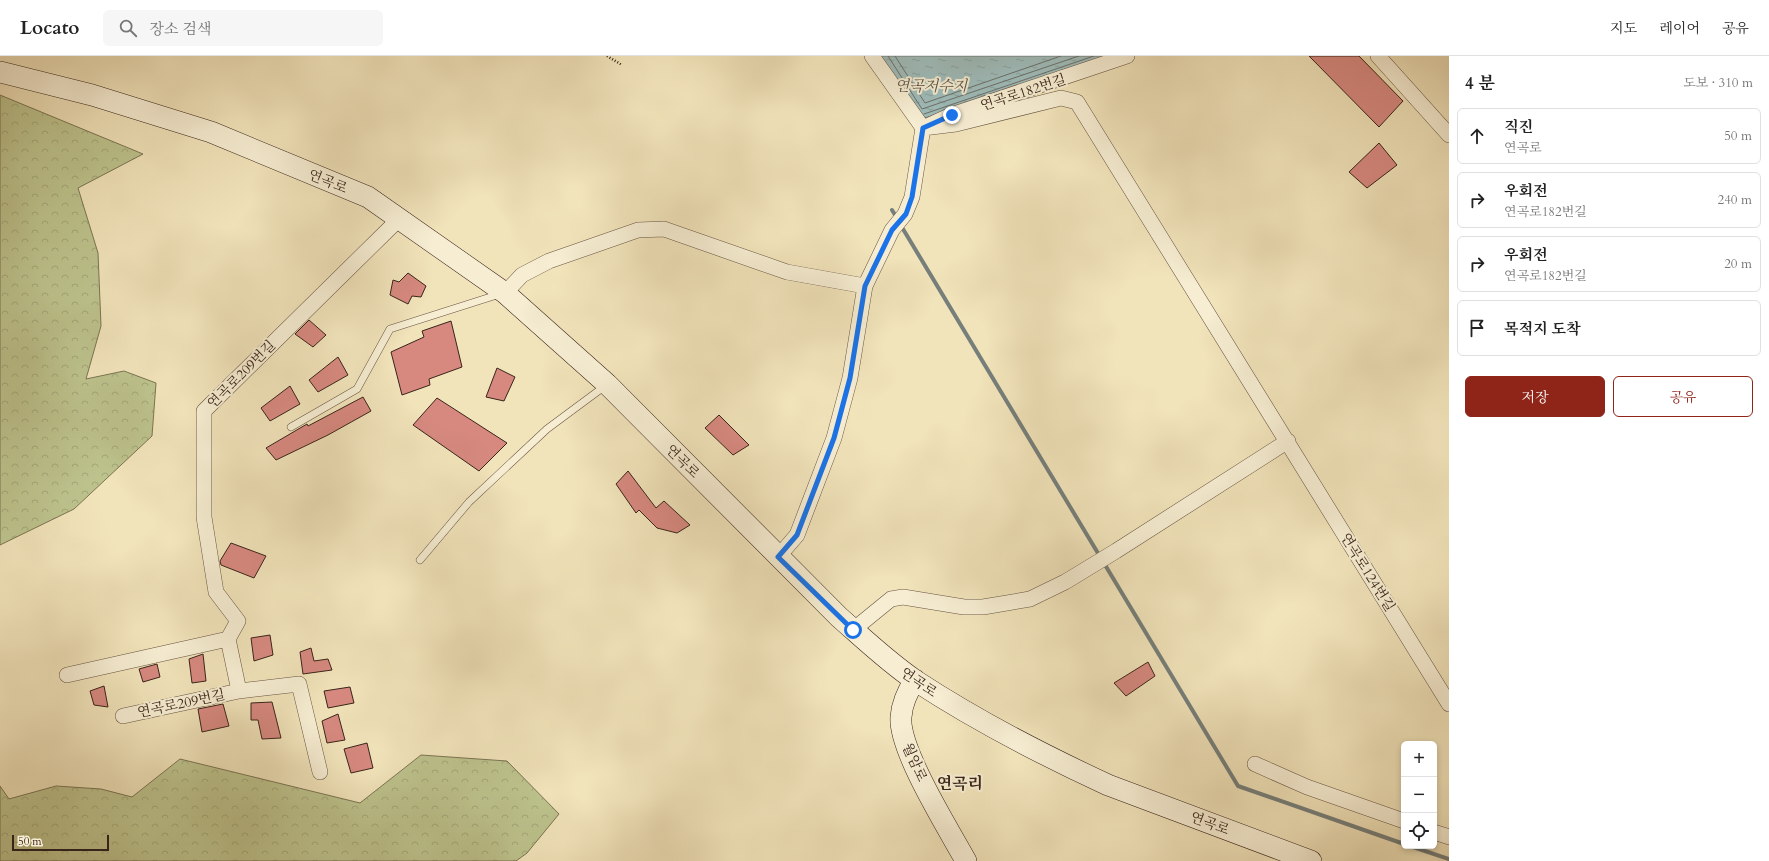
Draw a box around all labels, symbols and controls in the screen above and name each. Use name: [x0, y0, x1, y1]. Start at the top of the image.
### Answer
search box: [103, 10, 383, 46]
text: Locato: [20, 15, 79, 41]
icon: search: [117, 17, 139, 39]
text: 장소 검색: [149, 19, 211, 39]
text: 지도: [1610, 19, 1637, 38]
text: 레이어: [1659, 19, 1700, 38]
text: 공유: [1722, 19, 1749, 38]
street label: 연곡로182번길: [978, 70, 1068, 115]
text: 4 분: [1465, 72, 1495, 95]
text: 도보 · 310 m: [1683, 74, 1753, 92]
water label: 연곡저수지: [895, 76, 969, 96]
route end: [943, 106, 961, 124]
text: 직진: [1504, 117, 1533, 137]
icon: ahead: [1466, 125, 1488, 147]
text: 50 m: [1724, 127, 1752, 145]
text: 연곡로: [1504, 139, 1542, 157]
street label: 연곡로: [305, 165, 351, 198]
text: 우회전: [1504, 181, 1547, 201]
icon: right: [1466, 189, 1488, 211]
text: 240 m: [1718, 191, 1752, 209]
text: 연곡로182번길: [1504, 203, 1587, 221]
text: 우회전: [1504, 245, 1547, 265]
icon: right: [1466, 253, 1488, 275]
text: 20 m: [1724, 255, 1752, 273]
text: 연곡로182번길: [1504, 267, 1587, 285]
icon: arrive: [1466, 317, 1488, 339]
text: 목적지 도착: [1504, 319, 1580, 339]
street label: 연곡로209번길: [203, 336, 280, 413]
button: 저장: [1465, 376, 1605, 417]
button: 공유: [1613, 376, 1753, 417]
street label: 연곡로: [662, 440, 704, 483]
street label: 연곡로124번길: [1336, 529, 1399, 615]
route start: [844, 621, 862, 639]
street label: 연곡로: [897, 663, 941, 702]
street label: 연곡로209번길: [136, 685, 227, 722]
street label: 월암로: [898, 740, 932, 785]
map controls: [1401, 741, 1437, 849]
button: +: [1401, 741, 1437, 777]
district label: 연곡리: [937, 773, 983, 795]
button: −: [1401, 777, 1437, 813]
street label: 연곡로: [1187, 807, 1233, 840]
button: locate: [1401, 813, 1437, 849]
scale bar: [12, 833, 109, 852]
text: 50 m: [18, 834, 42, 849]

